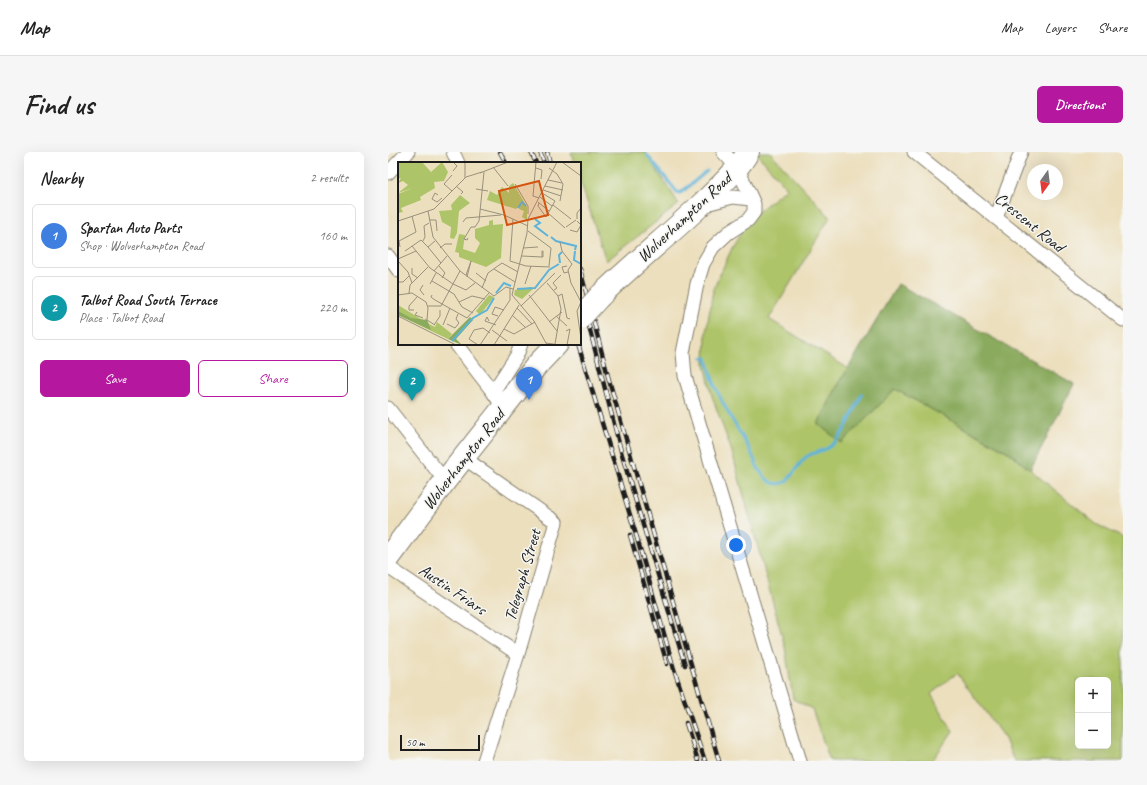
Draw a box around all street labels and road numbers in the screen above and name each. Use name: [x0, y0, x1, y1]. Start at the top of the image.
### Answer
street label: Wolverhampton Road: [633, 166, 738, 267]
street label: Crescent Road: [991, 188, 1071, 258]
street label: Wolverhampton Road: [418, 403, 511, 514]
street label: Telegraph Street: [499, 525, 546, 623]
street label: Austin Friars: [415, 559, 492, 621]

